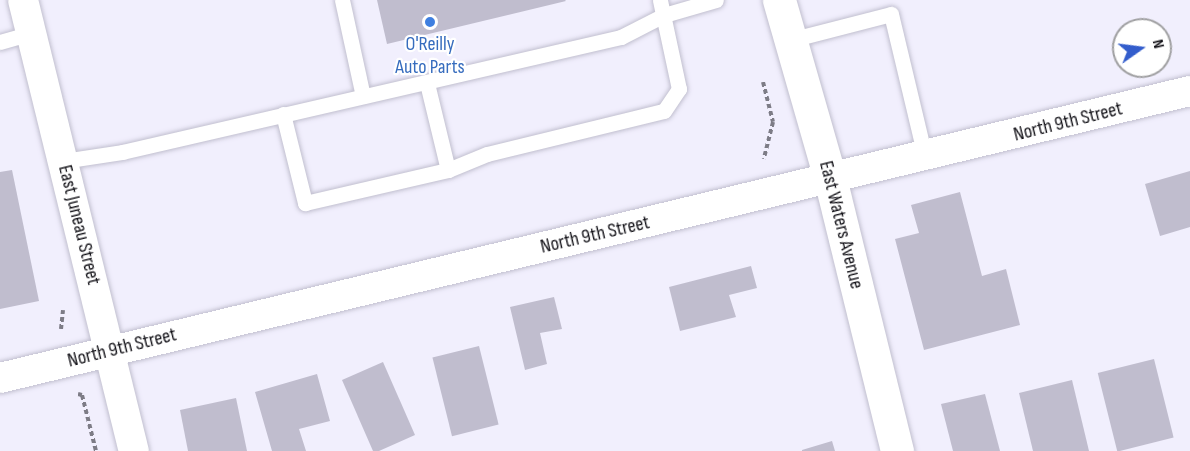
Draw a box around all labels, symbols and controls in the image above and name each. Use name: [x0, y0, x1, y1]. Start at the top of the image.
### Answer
marker: O'Reilly Auto Parts: [423, 15, 437, 29]
north arrow: [1112, 18, 1172, 78]
place label: O'Reilly Auto Parts: [395, 32, 465, 79]
text: N: [1148, 38, 1168, 50]
street label: North 9th Street: [1011, 97, 1125, 147]
street label: East Waters Avenue: [814, 159, 868, 291]
street label: East Juneau Street: [53, 163, 105, 287]
street label: North 9th Street: [538, 211, 652, 259]
street label: North 9th Street: [65, 323, 179, 373]

